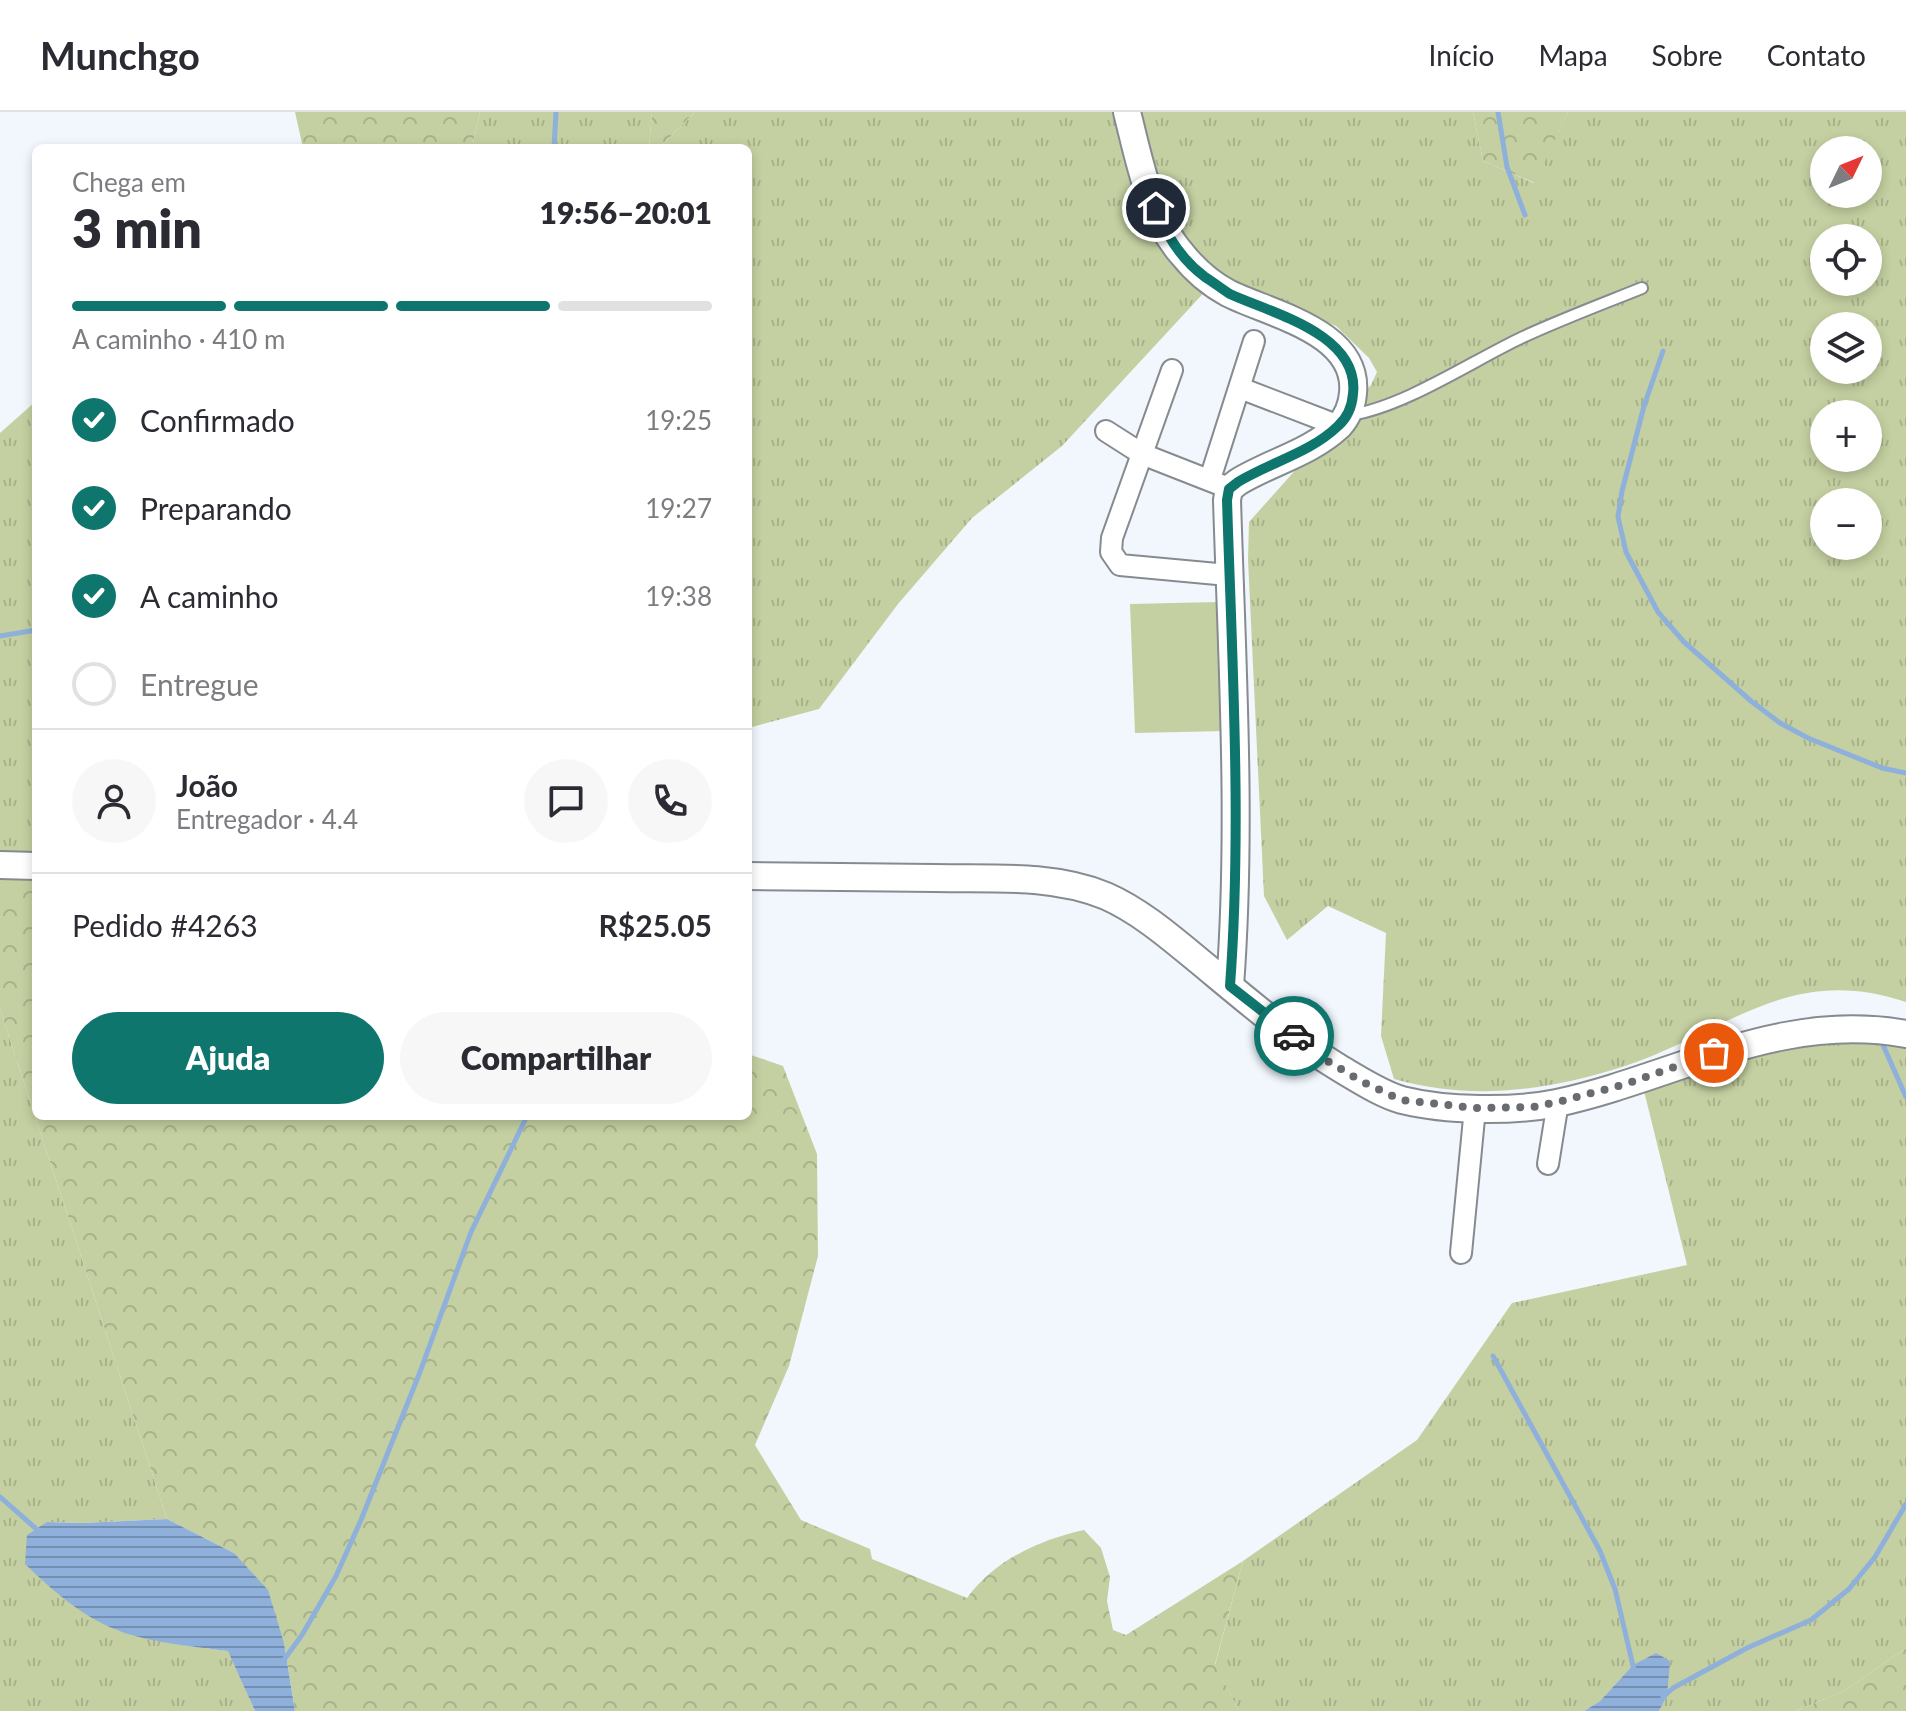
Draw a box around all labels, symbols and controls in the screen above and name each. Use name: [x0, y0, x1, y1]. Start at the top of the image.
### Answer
text: Munchgo: [40, 32, 200, 78]
text: Início: [1429, 38, 1494, 72]
text: Mapa: [1538, 38, 1608, 72]
text: Sobre: [1652, 38, 1723, 72]
text: Contato: [1767, 38, 1866, 72]
north arrow: [1810, 136, 1882, 208]
map controls: [1810, 136, 1882, 560]
text: Chega em: [72, 166, 186, 198]
pin: [1122, 174, 1190, 242]
icon: home: [1134, 186, 1178, 230]
text: 19:56–20:01: [539, 194, 712, 230]
text: 3 min: [72, 197, 202, 259]
button: locate: [1810, 224, 1882, 296]
button: layers: [1810, 312, 1882, 384]
text: A caminho · 410 m: [72, 323, 285, 355]
icon: check: [72, 398, 116, 442]
button: +: [1810, 400, 1882, 472]
text: Confirmado: [140, 402, 295, 438]
text: 19:25: [645, 404, 712, 436]
icon: check: [72, 486, 116, 530]
button: −: [1810, 488, 1882, 560]
text: Preparando: [140, 490, 292, 526]
text: 19:27: [645, 492, 712, 524]
icon: check: [72, 574, 116, 618]
text: A caminho: [140, 578, 279, 614]
text: 19:38: [645, 580, 712, 612]
text: Entregue: [140, 666, 259, 702]
button: person: [72, 759, 156, 843]
button: chat: [524, 759, 608, 843]
button: phone: [628, 759, 712, 843]
text: João: [176, 767, 238, 803]
text: Entregador · 4.4: [176, 803, 358, 835]
text: Pedido #4263: [72, 907, 258, 943]
text: R$25.05: [599, 907, 712, 943]
courier: [1254, 996, 1334, 1076]
button: Ajuda: [72, 1012, 384, 1104]
button: Compartilhar: [400, 1012, 712, 1104]
icon: car: [1272, 1014, 1316, 1058]
pin: [1680, 1019, 1748, 1087]
icon: bag: [1692, 1031, 1736, 1075]

